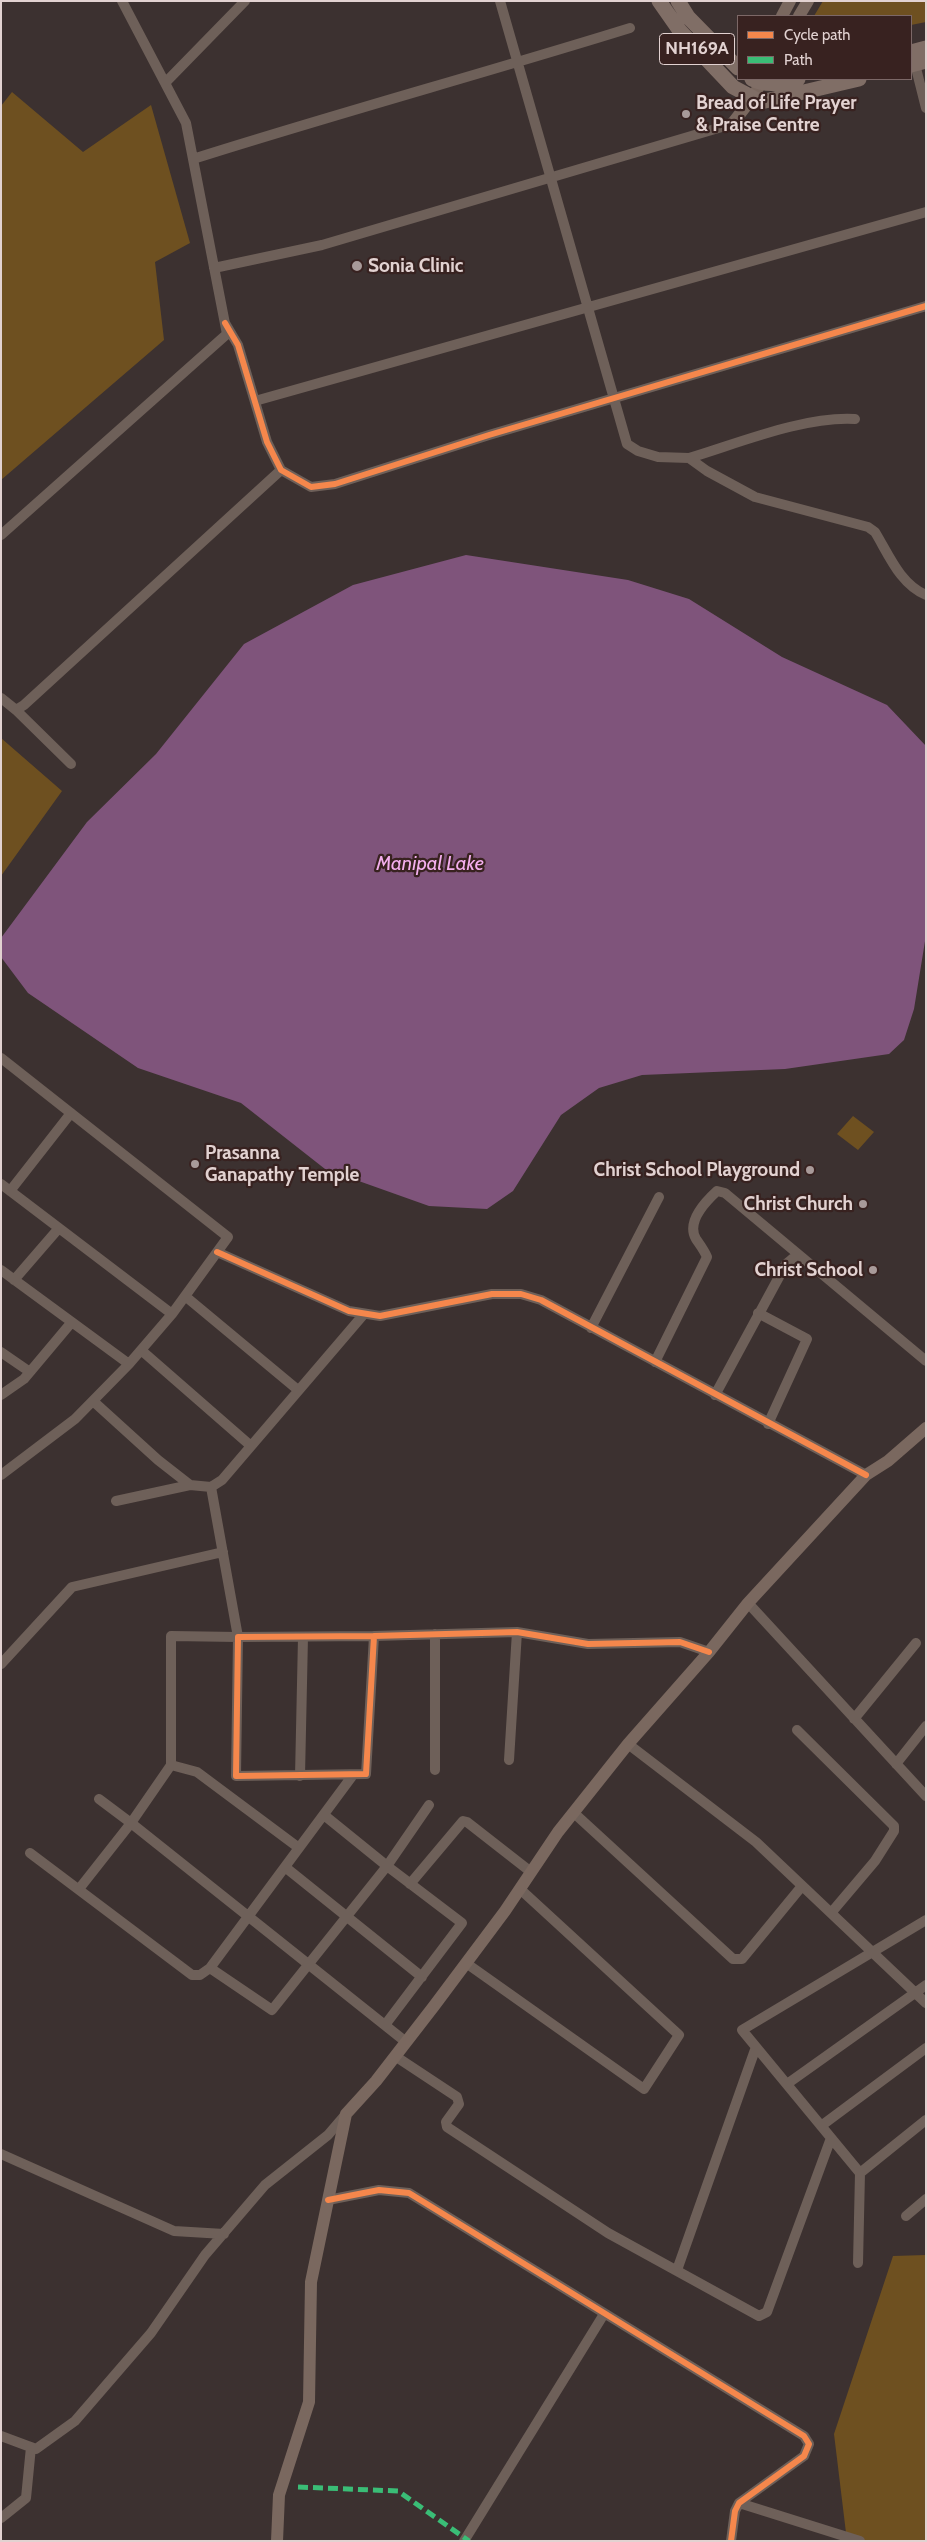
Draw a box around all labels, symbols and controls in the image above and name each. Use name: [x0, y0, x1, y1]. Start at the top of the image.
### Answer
legend: [737, 15, 912, 80]
text: Cycle path: [784, 26, 850, 44]
road number: NH169A: [660, 34, 734, 64]
text: Path: [784, 51, 813, 69]
place label: Bread of Life Prayer & Praise Centre: [696, 92, 857, 136]
marker: Bread of Life Prayer & Praise Centre: [680, 108, 692, 120]
place label: Sonia Clinic: [368, 255, 463, 277]
marker: Sonia Clinic: [350, 259, 364, 273]
water label: Manipal Lake: [376, 852, 484, 876]
place label: Prasanna Ganapathy Temple: [205, 1142, 359, 1186]
marker: Prasanna Ganapathy Temple: [189, 1158, 201, 1170]
place label: Christ School Playground: [594, 1159, 800, 1181]
marker: Christ School Playground: [804, 1164, 816, 1176]
place label: Christ Church: [744, 1193, 853, 1215]
marker: Christ Church: [857, 1198, 869, 1210]
place label: Christ School: [754, 1259, 863, 1281]
marker: Christ School: [867, 1264, 879, 1276]

